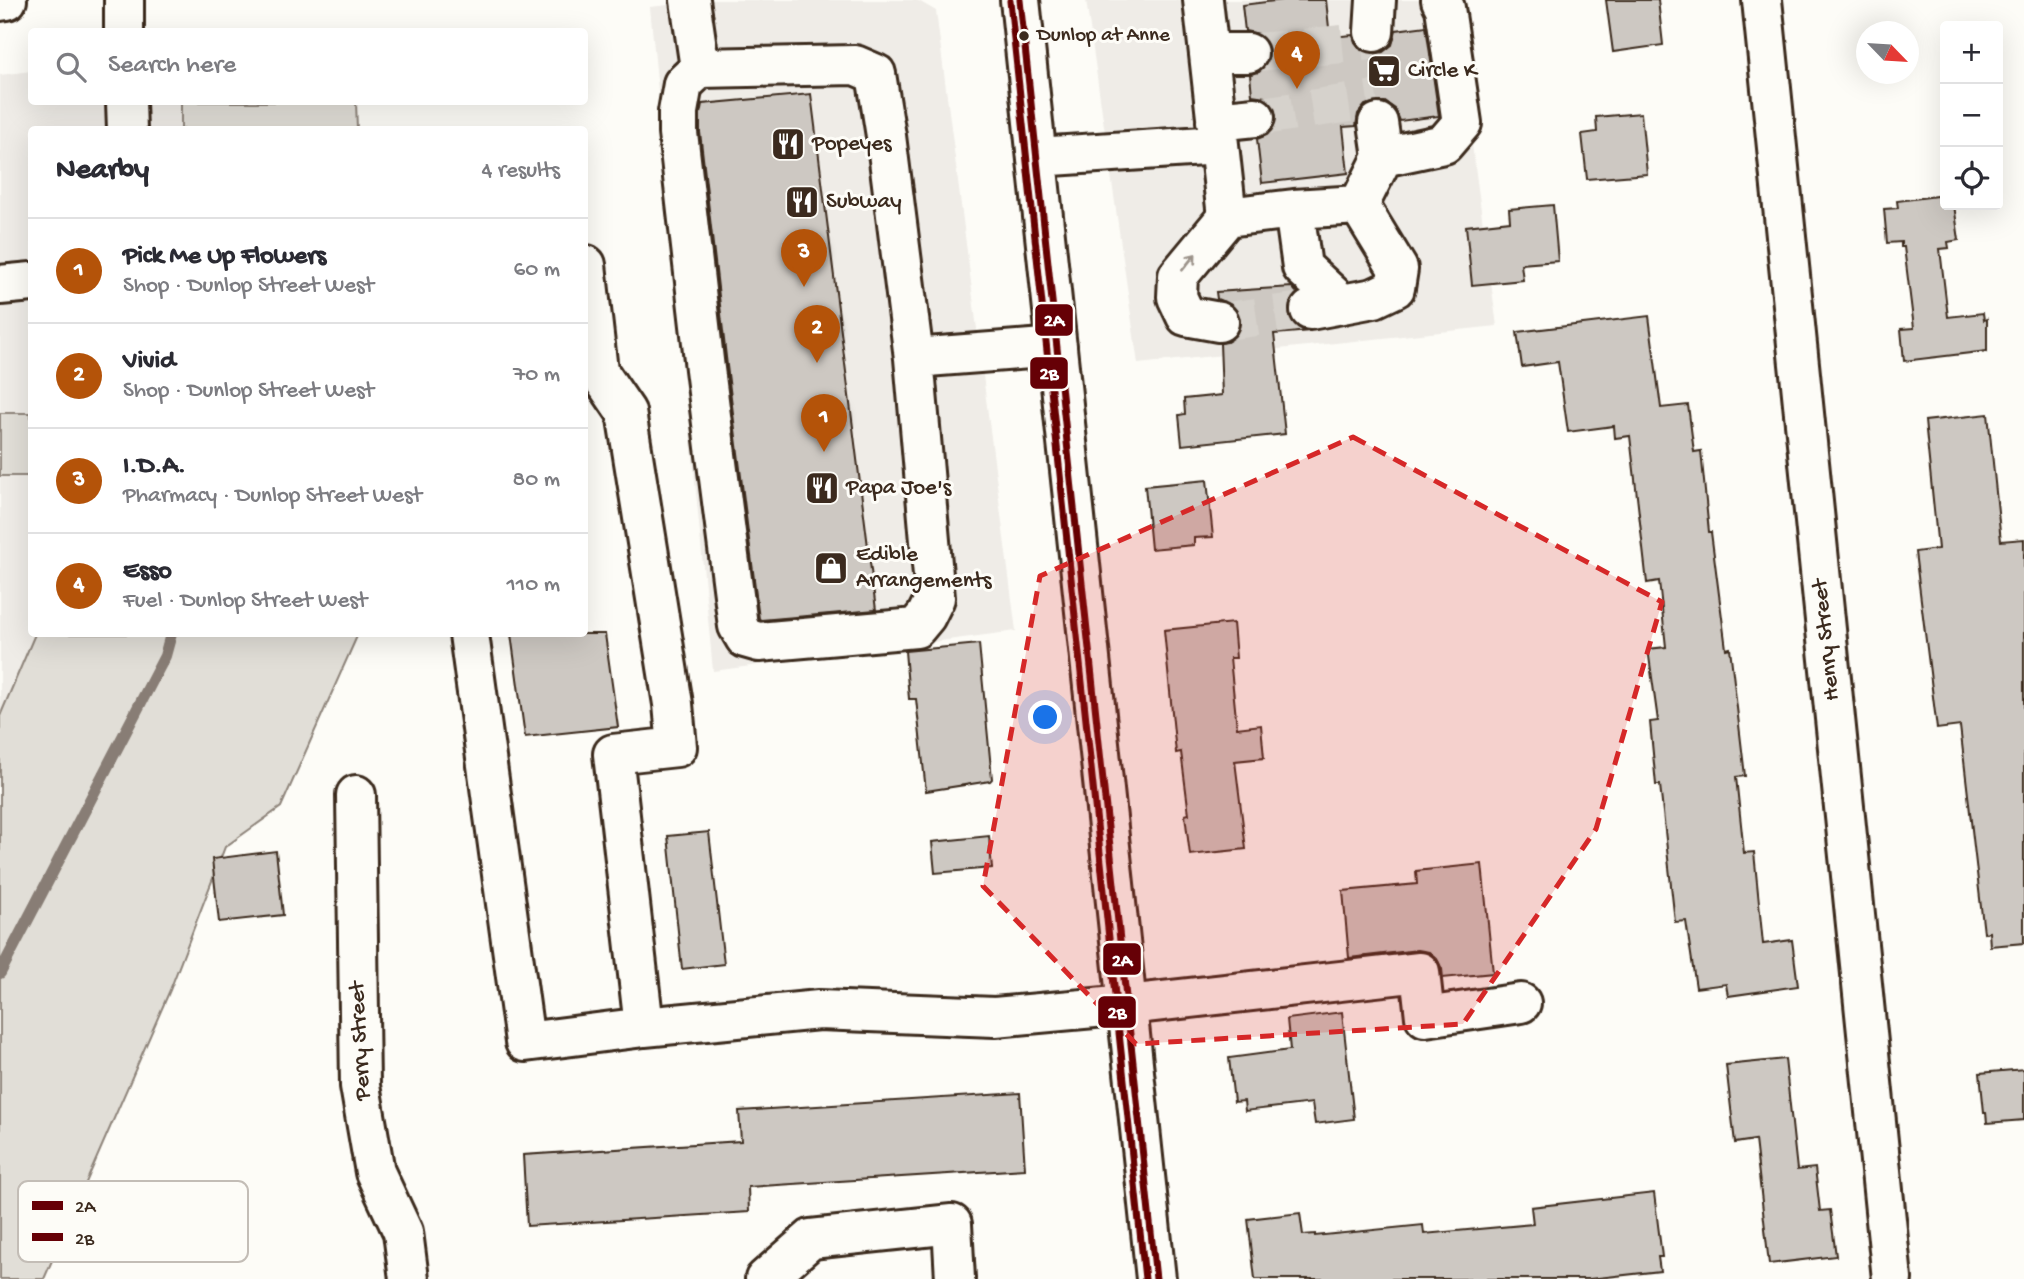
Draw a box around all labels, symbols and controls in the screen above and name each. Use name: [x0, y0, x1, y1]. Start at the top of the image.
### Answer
north arrow: [1856, 21, 1919, 84]
map controls: [1940, 21, 2003, 210]
button: +: [1940, 21, 2003, 84]
place label: Dunlop at Anne: [1035, 24, 1171, 49]
search box: [28, 28, 588, 105]
marker: Dunlop at Anne: [1017, 29, 1031, 43]
pin: 4: [1274, 31, 1320, 89]
icon: search: [52, 48, 90, 86]
text: Search here: [108, 51, 236, 82]
supermarket icon: Circle K: [1365, 52, 1403, 90]
place label: Circle K: [1408, 58, 1479, 85]
button: −: [1940, 84, 2003, 147]
restaurant icon: Popeyes: [769, 125, 807, 163]
place label: Popeyes: [811, 131, 892, 158]
button: locate: [1940, 147, 2003, 210]
text: Nearby: [56, 154, 149, 189]
text: 4 results: [481, 158, 560, 185]
restaurant icon: Subway: [783, 183, 821, 221]
place label: Subway: [826, 189, 902, 216]
pin: 3: [781, 229, 827, 287]
text: Pick Me Up Flowers: [123, 242, 326, 273]
one-way arrow: [1181, 254, 1197, 272]
text: 1: [74, 257, 84, 284]
text: 60 m: [514, 257, 560, 284]
text: Shop · Dunlop Street West: [123, 273, 374, 300]
line badge: 2A: [1034, 303, 1074, 337]
pin: 2: [794, 305, 840, 363]
text: 2A: [1044, 311, 1066, 334]
text: Vivid: [123, 347, 175, 378]
line badge: 2B: [1029, 356, 1069, 390]
text: 2: [73, 362, 85, 389]
text: 70 m: [513, 362, 560, 389]
text: 2B: [1039, 364, 1060, 387]
text: Shop · Dunlop Street West: [123, 378, 374, 405]
pin: 1: [801, 394, 847, 452]
text: I.D.A.: [123, 452, 186, 483]
text: 3: [73, 467, 85, 494]
text: 80 m: [513, 467, 560, 494]
restaurant icon: Papa Joe's: [803, 469, 841, 507]
place label: Papa Joe's: [845, 475, 952, 502]
text: Pharmacy · Dunlop Street West: [123, 483, 422, 510]
place label: Edible Arrangements: [856, 542, 992, 595]
shop icon: Edible Arrangements: [812, 549, 850, 587]
text: Esso: [123, 557, 172, 588]
text: 4: [74, 572, 84, 599]
text: 110 m: [507, 572, 560, 599]
street label: Henry Street: [1807, 576, 1847, 702]
text: Fuel · Dunlop Street West: [123, 588, 367, 615]
your location: [1028, 700, 1062, 734]
line badge: 2A: [1102, 942, 1142, 976]
text: 2A: [1112, 951, 1134, 974]
street label: Perry Street: [344, 979, 378, 1102]
line badge: 2B: [1097, 995, 1137, 1029]
text: 2B: [1107, 1003, 1128, 1026]
legend: [18, 1181, 248, 1262]
text: 2A: [75, 1197, 97, 1220]
text: 2B: [75, 1229, 95, 1252]

